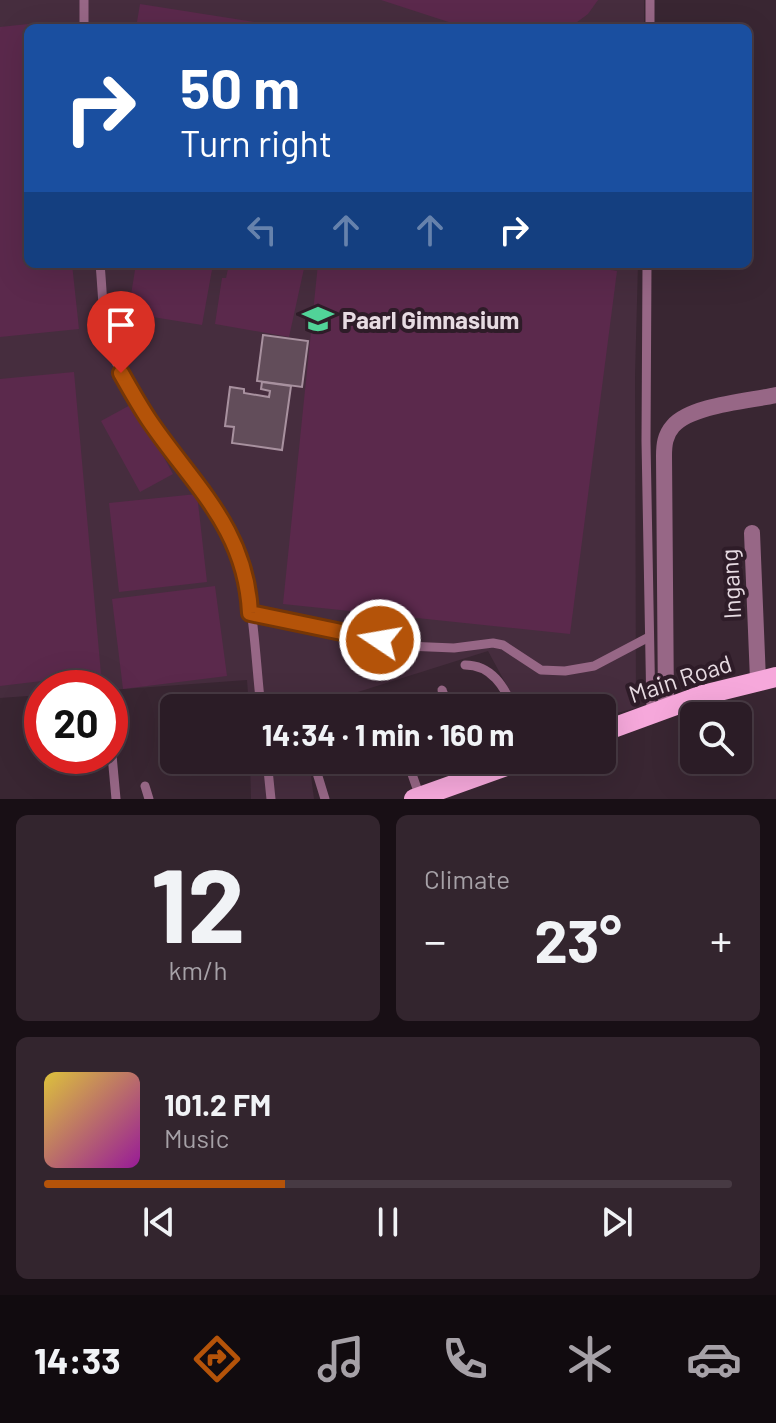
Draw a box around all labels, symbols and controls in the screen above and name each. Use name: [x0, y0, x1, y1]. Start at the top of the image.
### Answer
text: 50 m: [180, 53, 300, 120]
icon: right: [48, 56, 152, 160]
text: Turn right: [180, 121, 332, 164]
icon: left: [240, 208, 284, 252]
icon: ahead: [324, 208, 368, 252]
icon: ahead: [408, 208, 452, 252]
icon: right: [492, 208, 536, 252]
pin: [87, 291, 155, 373]
school or university icon: Paarl Gimnasium: [301, 302, 335, 336]
icon: arrive: [99, 303, 143, 347]
place label: Paarl Gimnasium: [342, 305, 519, 334]
street label: Ingang: [714, 548, 746, 620]
position arrow: [338, 598, 422, 682]
street label: Main Road: [625, 648, 735, 708]
speed limit sign: 20: [24, 670, 128, 774]
map controls: [680, 702, 752, 774]
button: search: [680, 702, 752, 774]
text: 14:34 · 1 min · 160 m: [262, 716, 514, 752]
text: 12: [150, 839, 246, 964]
text: Climate: [424, 863, 510, 894]
text: 23°: [534, 903, 622, 975]
text: −: [424, 913, 446, 966]
text: +: [710, 913, 732, 966]
text: km/h: [169, 954, 227, 985]
text: 101.2 FM: [164, 1086, 271, 1122]
text: Music: [164, 1122, 229, 1153]
icon: previous: [137, 1200, 181, 1244]
icon: pause: [366, 1200, 410, 1244]
icon: next: [595, 1200, 639, 1244]
icon: directions: [189, 1331, 245, 1387]
icon: music: [313, 1331, 369, 1387]
icon: phone: [437, 1331, 493, 1387]
icon: climate: [562, 1331, 618, 1387]
icon: car: [686, 1331, 742, 1387]
text: 14:33: [34, 1338, 121, 1381]

